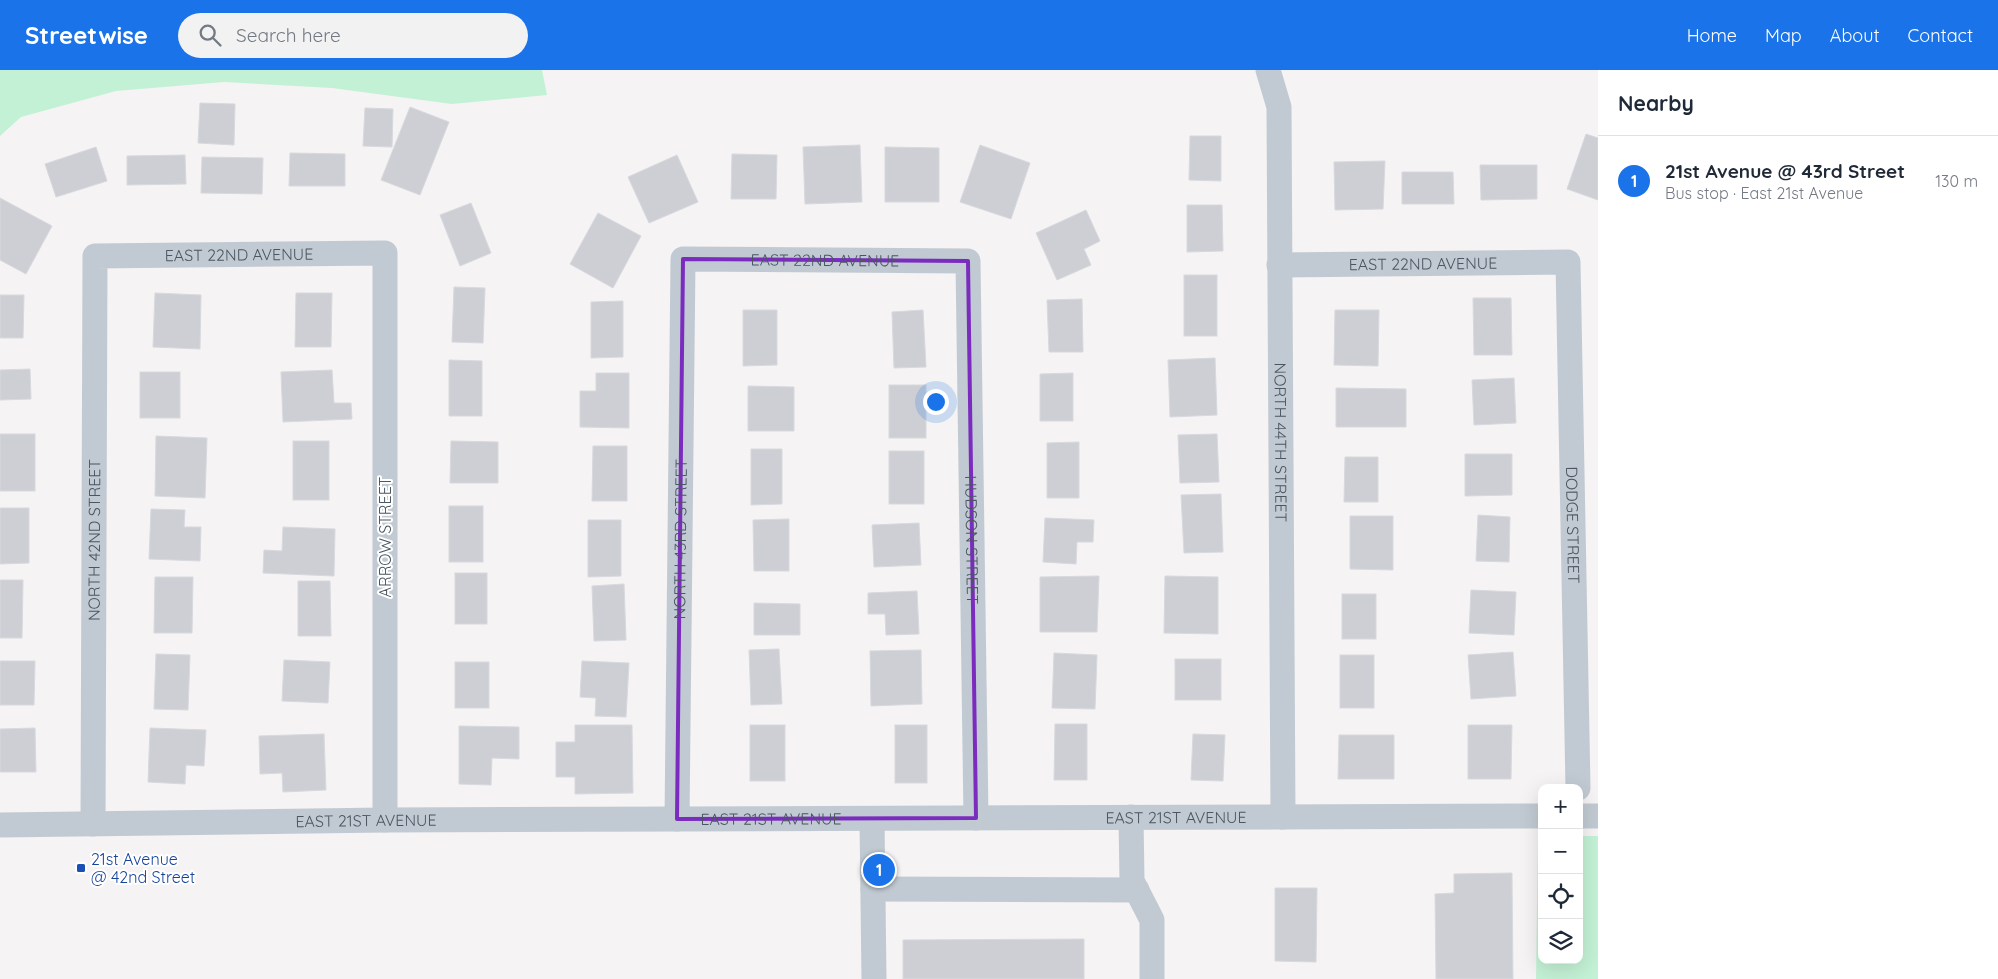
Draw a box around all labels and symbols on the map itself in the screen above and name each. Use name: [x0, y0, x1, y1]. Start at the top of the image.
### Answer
street label: EAST 22ND AVENUE: [165, 244, 313, 265]
street label: EAST 22ND AVENUE: [751, 249, 899, 271]
street label: EAST 22ND AVENUE: [1349, 253, 1497, 274]
street label: NORTH 44TH STREET: [1270, 362, 1291, 523]
your location: [923, 389, 949, 415]
street label: NORTH 43RD STREET: [669, 458, 691, 619]
street label: NORTH 42ND STREET: [84, 459, 104, 621]
street label: DODGE STREET: [1562, 466, 1584, 584]
street label: HUDSON STREET: [961, 475, 983, 605]
street label: ARROW STREET: [375, 476, 395, 597]
street label: EAST 21ST AVENUE: [1105, 807, 1247, 828]
street label: EAST 21ST AVENUE: [700, 808, 842, 829]
street label: EAST 21ST AVENUE: [295, 810, 437, 831]
place label: 21st Avenue @ 42nd Street: [91, 849, 195, 887]
pin: 1: [863, 851, 895, 889]
marker: 21st Avenue @ 42nd Street: [75, 862, 87, 874]

